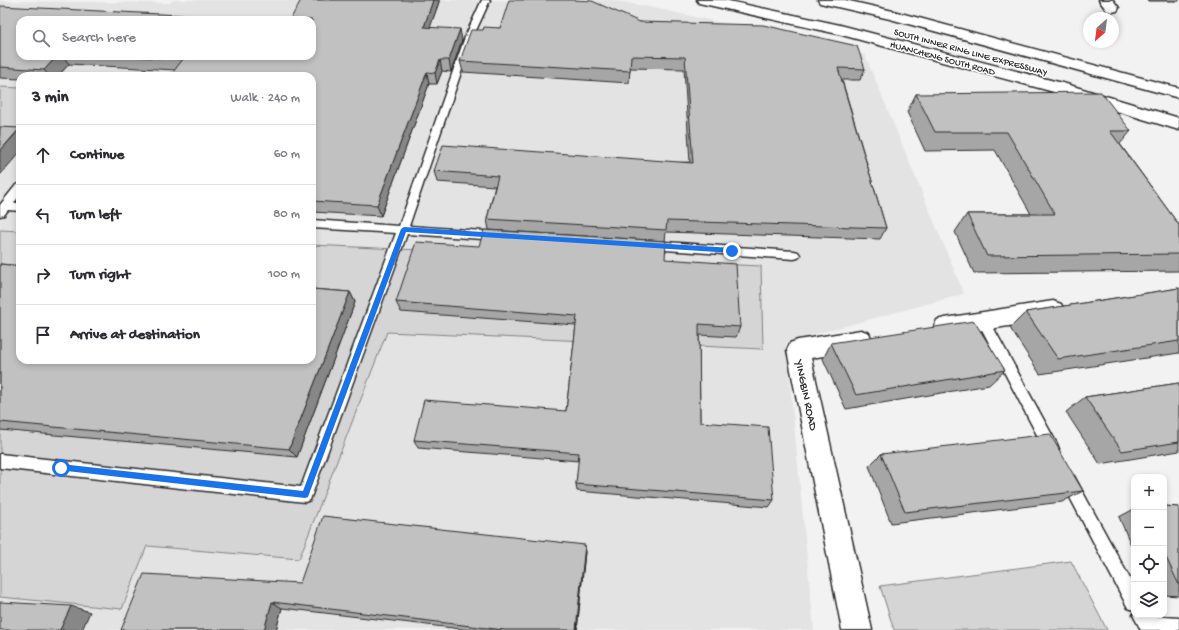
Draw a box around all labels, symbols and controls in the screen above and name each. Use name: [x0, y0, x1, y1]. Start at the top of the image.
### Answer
north arrow: [1083, 12, 1119, 48]
search box: [16, 16, 316, 60]
icon: search: [30, 27, 52, 49]
street label: SOUTH INNER RING LINE EXPRESSWAY: [892, 27, 1049, 79]
text: Search here: [62, 29, 136, 47]
street label: HUANCHENG SOUTH ROAD: [889, 39, 997, 79]
text: 3 min: [32, 88, 69, 108]
text: Walk · 240 m: [231, 91, 300, 106]
icon: ahead: [32, 144, 54, 166]
text: Continue: [70, 146, 124, 164]
text: 60 m: [274, 147, 300, 162]
icon: left: [32, 204, 54, 226]
text: Turn left: [70, 206, 121, 224]
text: 80 m: [273, 207, 300, 222]
route end: [723, 242, 741, 260]
icon: right: [32, 264, 54, 286]
text: Turn right: [70, 266, 130, 284]
text: 100 m: [268, 267, 300, 282]
icon: arrive: [32, 324, 54, 346]
text: Arrive at destination: [70, 326, 200, 344]
street label: YINGBIN ROAD: [791, 358, 819, 432]
route start: [52, 459, 70, 477]
map controls: [1131, 474, 1167, 618]
button: +: [1131, 474, 1167, 510]
button: −: [1131, 510, 1167, 546]
button: locate: [1131, 546, 1167, 582]
button: layers: [1131, 582, 1167, 618]

